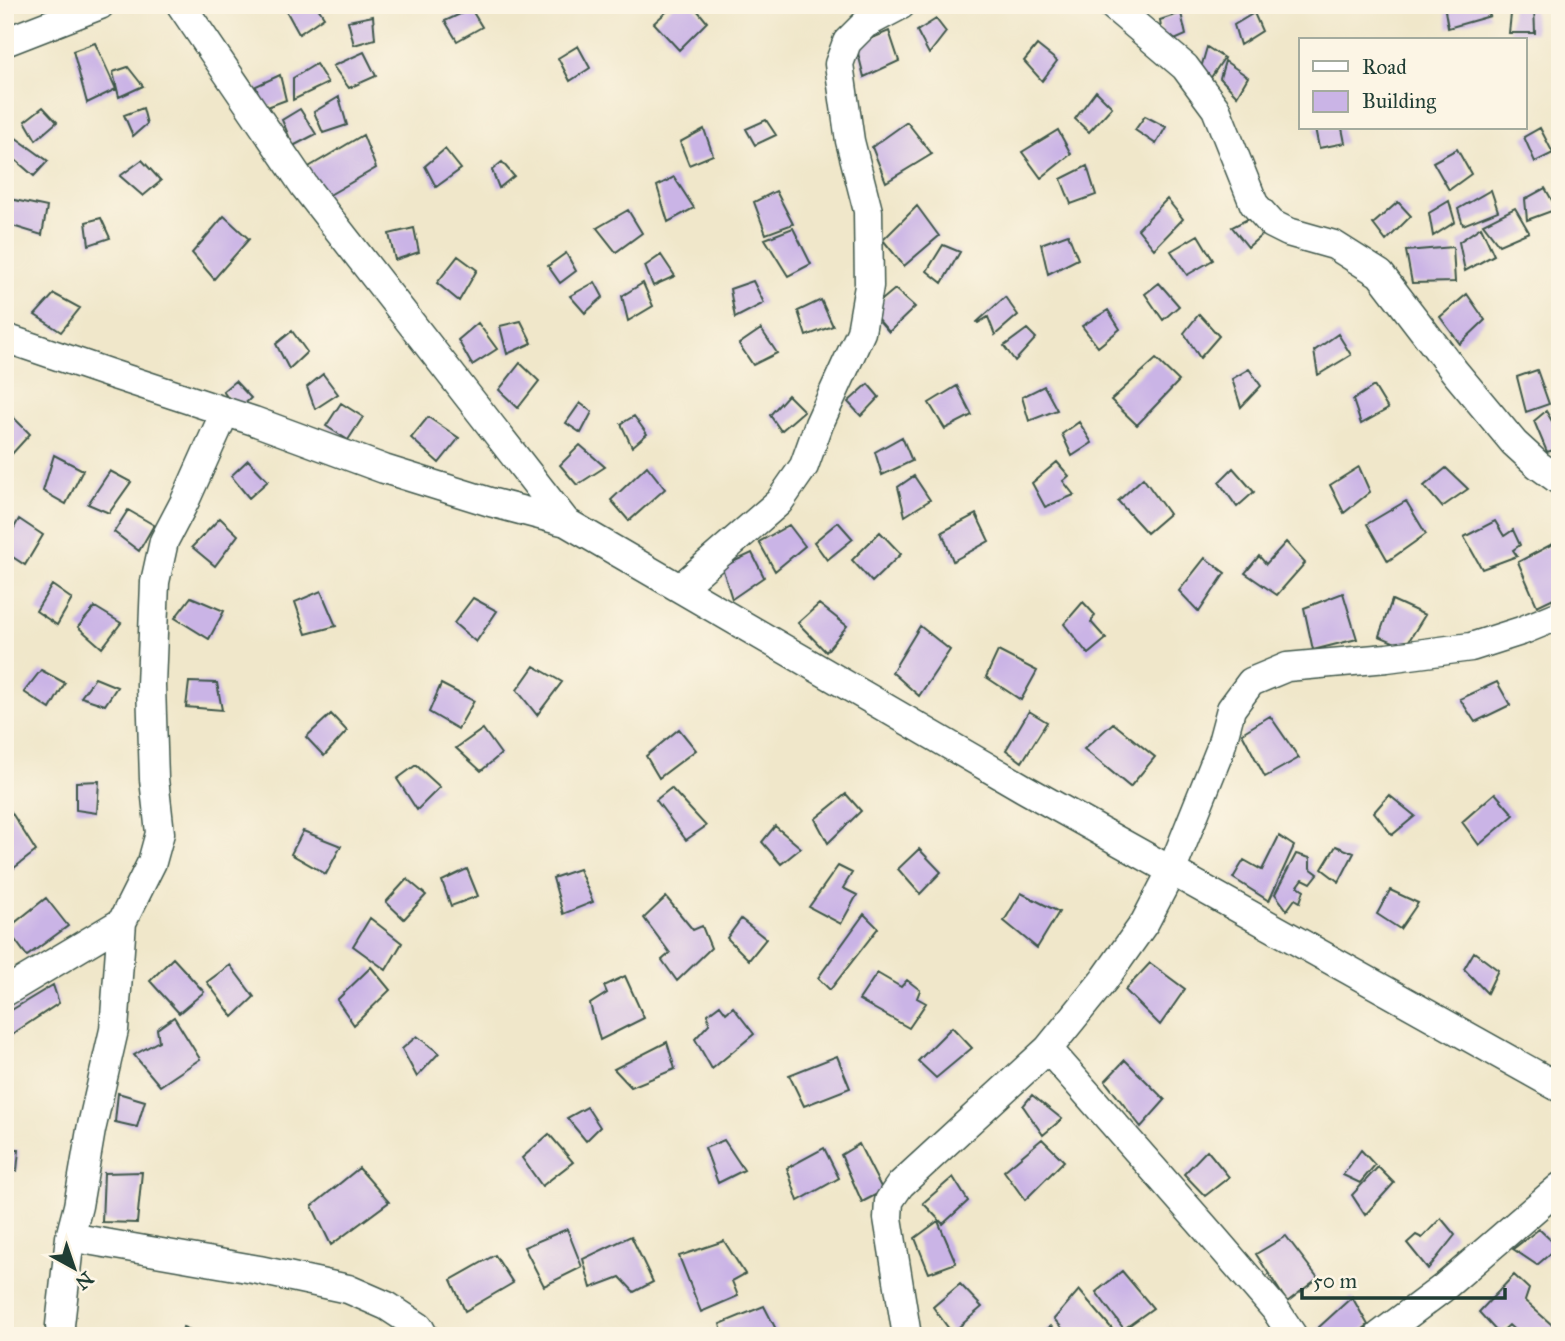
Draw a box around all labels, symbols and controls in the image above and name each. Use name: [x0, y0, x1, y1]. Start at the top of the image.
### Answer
legend: [1299, 38, 1526, 130]
text: Road: [1362, 54, 1407, 80]
text: Building: [1362, 88, 1436, 114]
north arrow: [38, 1232, 108, 1302]
scale bar: [1302, 1257, 1506, 1301]
text: N: [71, 1267, 98, 1295]
text: 50 m: [1313, 1268, 1358, 1294]

